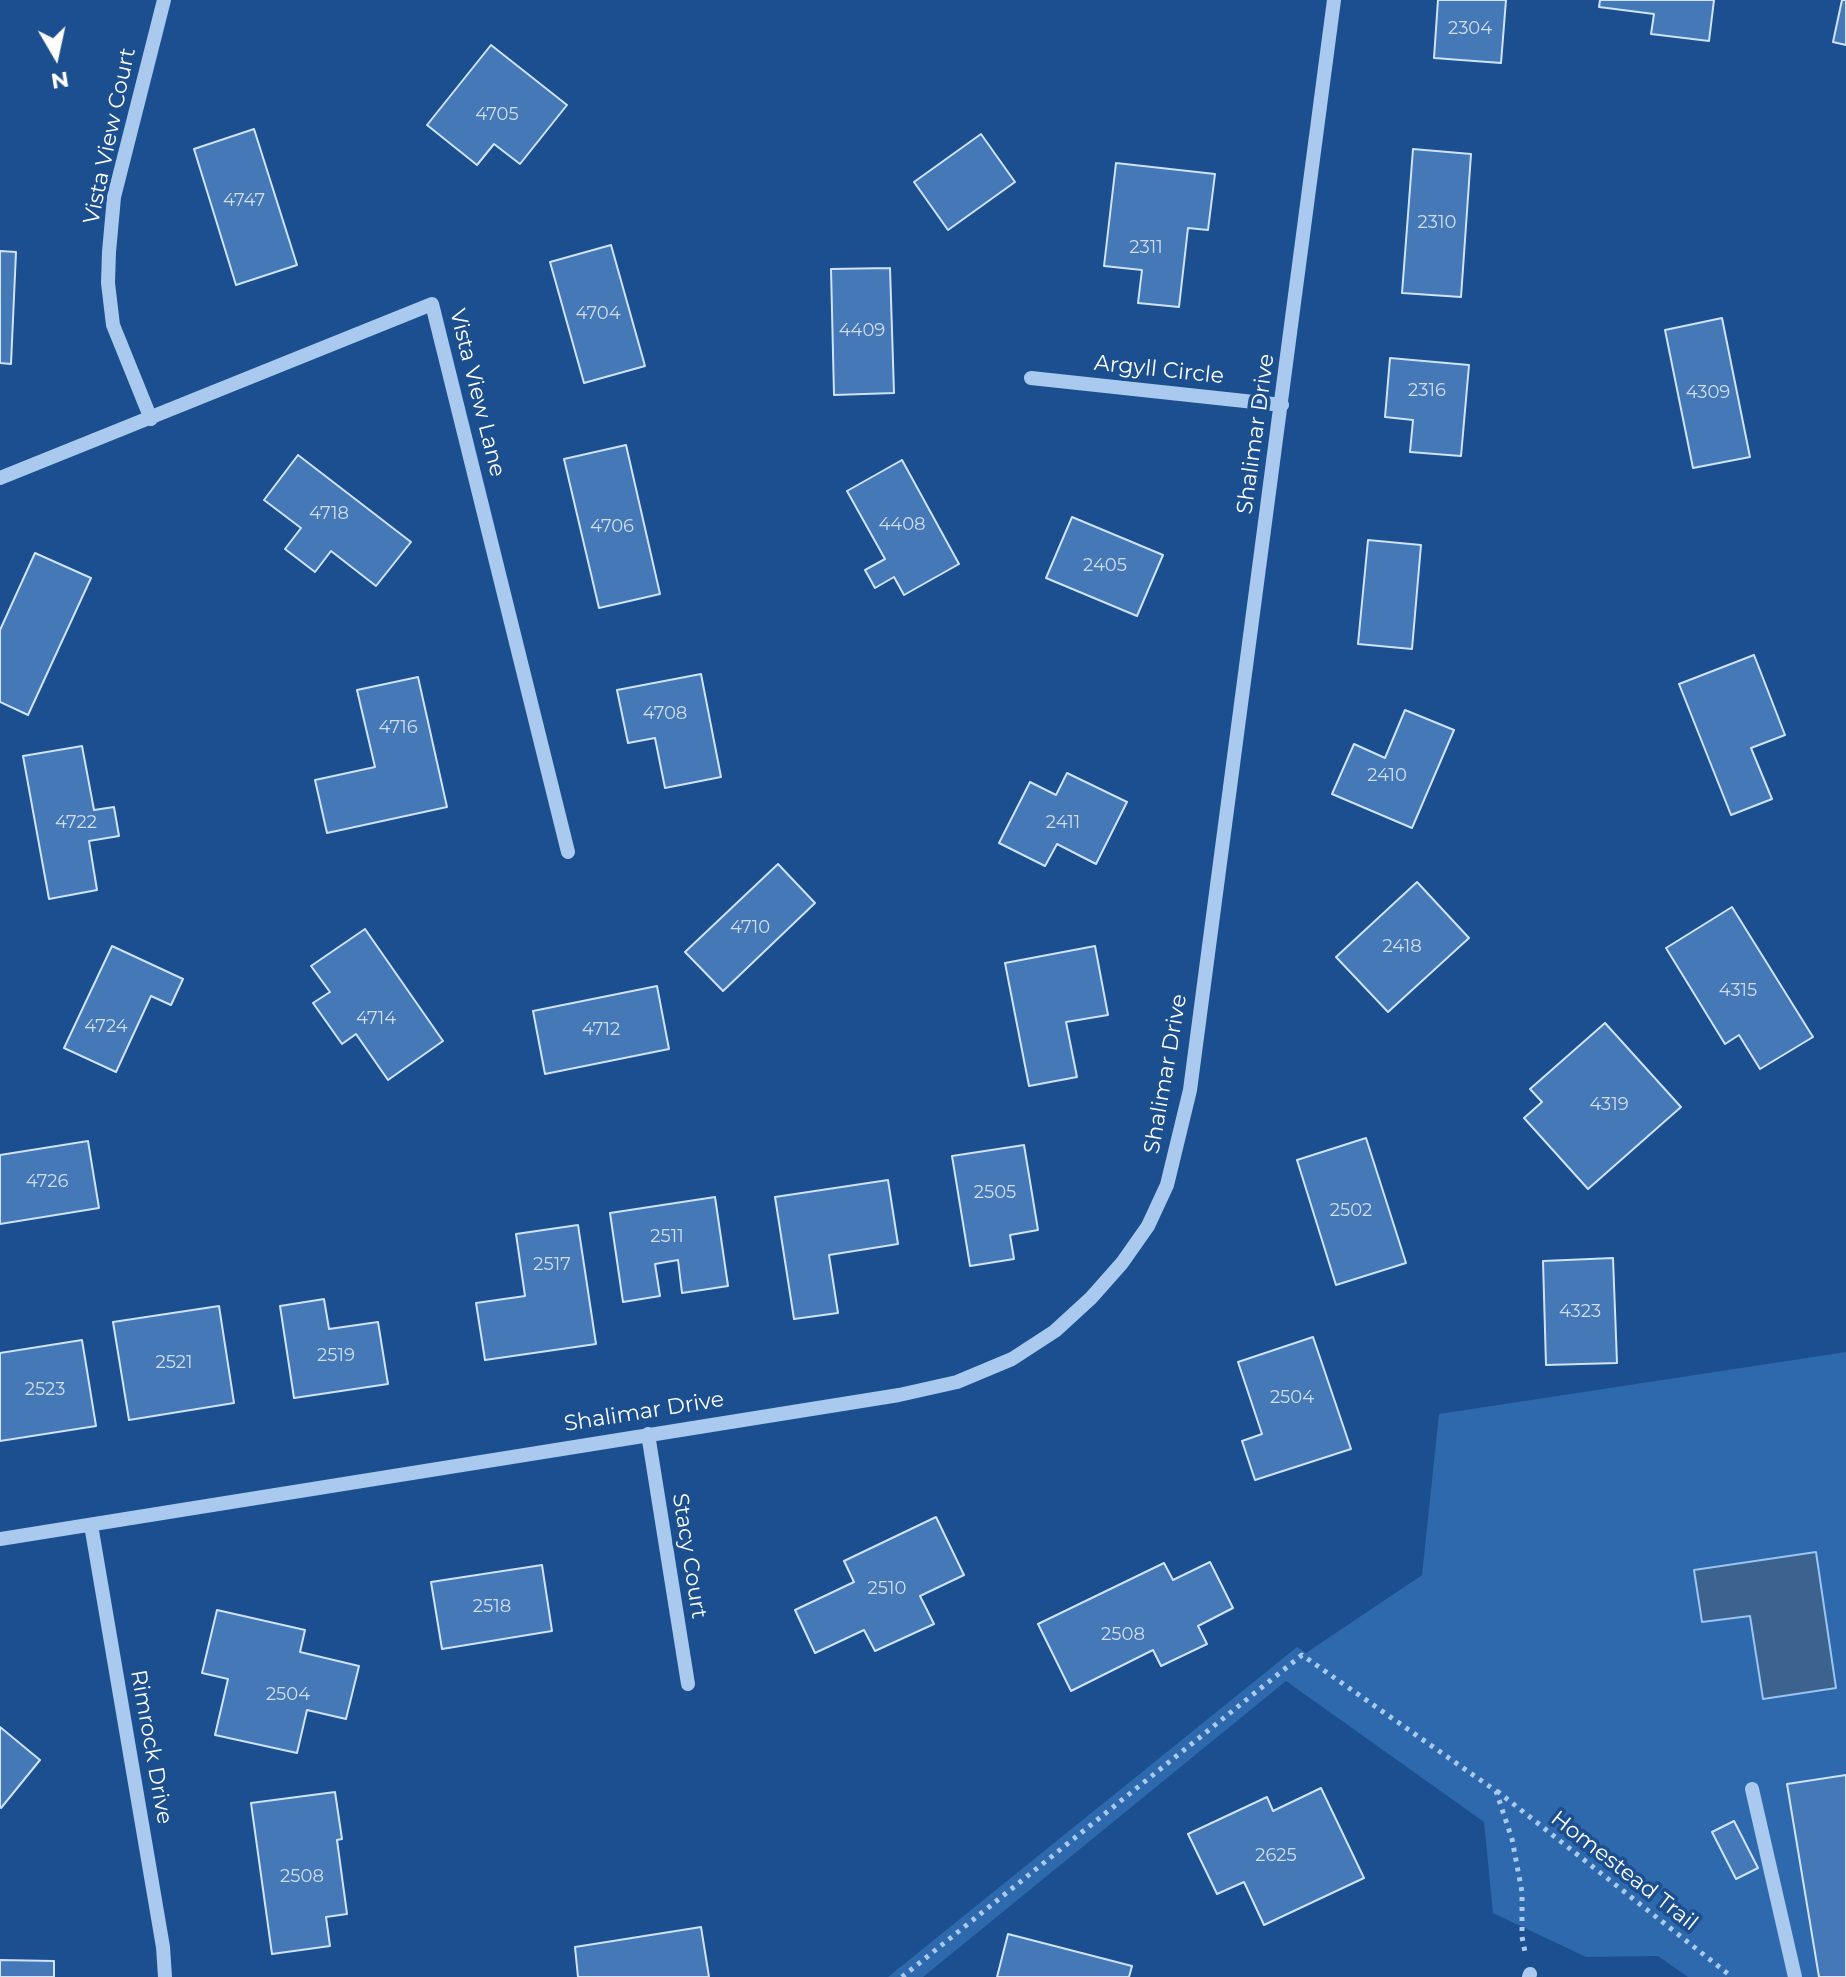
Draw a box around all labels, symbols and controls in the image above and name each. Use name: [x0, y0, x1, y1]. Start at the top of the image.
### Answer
north arrow: [16, 16, 96, 96]
house number: 2304: [1448, 18, 1492, 40]
street label: Vista View Court: [78, 45, 142, 227]
text: N: [49, 65, 71, 95]
house number: 4705: [475, 104, 519, 126]
house number: 4747: [223, 190, 265, 212]
house number: 2310: [1418, 212, 1456, 234]
house number: 2311: [1129, 237, 1163, 259]
house number: 4704: [575, 303, 621, 325]
street label: Vista View Lane: [443, 306, 511, 480]
house number: 4409: [839, 320, 885, 342]
street label: Argyll Circle: [1093, 350, 1225, 390]
street label: Shalimar Drive: [1232, 352, 1280, 516]
house number: 2316: [1408, 380, 1446, 402]
house number: 4309: [1686, 382, 1730, 404]
house number: 4718: [309, 503, 349, 525]
house number: 4408: [878, 514, 926, 536]
house number: 4706: [590, 516, 634, 538]
house number: 2405: [1083, 555, 1127, 577]
house number: 4708: [643, 703, 687, 725]
house number: 4716: [378, 717, 418, 739]
house number: 2410: [1367, 765, 1407, 787]
house number: 4722: [55, 812, 97, 834]
house number: 2411: [1046, 812, 1080, 834]
house number: 4710: [730, 917, 770, 939]
house number: 2418: [1382, 936, 1422, 958]
house number: 4315: [1719, 980, 1757, 1002]
street label: Shalimar Drive: [1139, 992, 1193, 1156]
house number: 4714: [356, 1008, 396, 1030]
house number: 4724: [84, 1016, 128, 1038]
house number: 4712: [582, 1019, 620, 1041]
house number: 4319: [1589, 1094, 1629, 1116]
house number: 4726: [26, 1171, 68, 1193]
house number: 2505: [974, 1182, 1016, 1204]
house number: 2502: [1330, 1200, 1372, 1222]
house number: 2511: [650, 1226, 684, 1248]
house number: 2517: [533, 1254, 571, 1276]
house number: 4323: [1559, 1301, 1601, 1323]
house number: 2519: [317, 1345, 355, 1367]
house number: 2521: [155, 1352, 193, 1374]
house number: 2523: [25, 1379, 65, 1401]
street label: Shalimar Drive: [562, 1386, 726, 1438]
house number: 2504: [1270, 1387, 1314, 1409]
street label: Stacy Court: [666, 1491, 712, 1621]
house number: 2510: [868, 1578, 906, 1600]
house number: 2518: [473, 1596, 511, 1618]
house number: 2508: [1101, 1624, 1145, 1646]
street label: Rimrock Drive: [124, 1668, 178, 1826]
house number: 2504: [266, 1684, 310, 1706]
street label: Homestead Trail: [1545, 1805, 1703, 1937]
house number: 2625: [1255, 1845, 1297, 1867]
house number: 2508: [280, 1866, 324, 1888]

